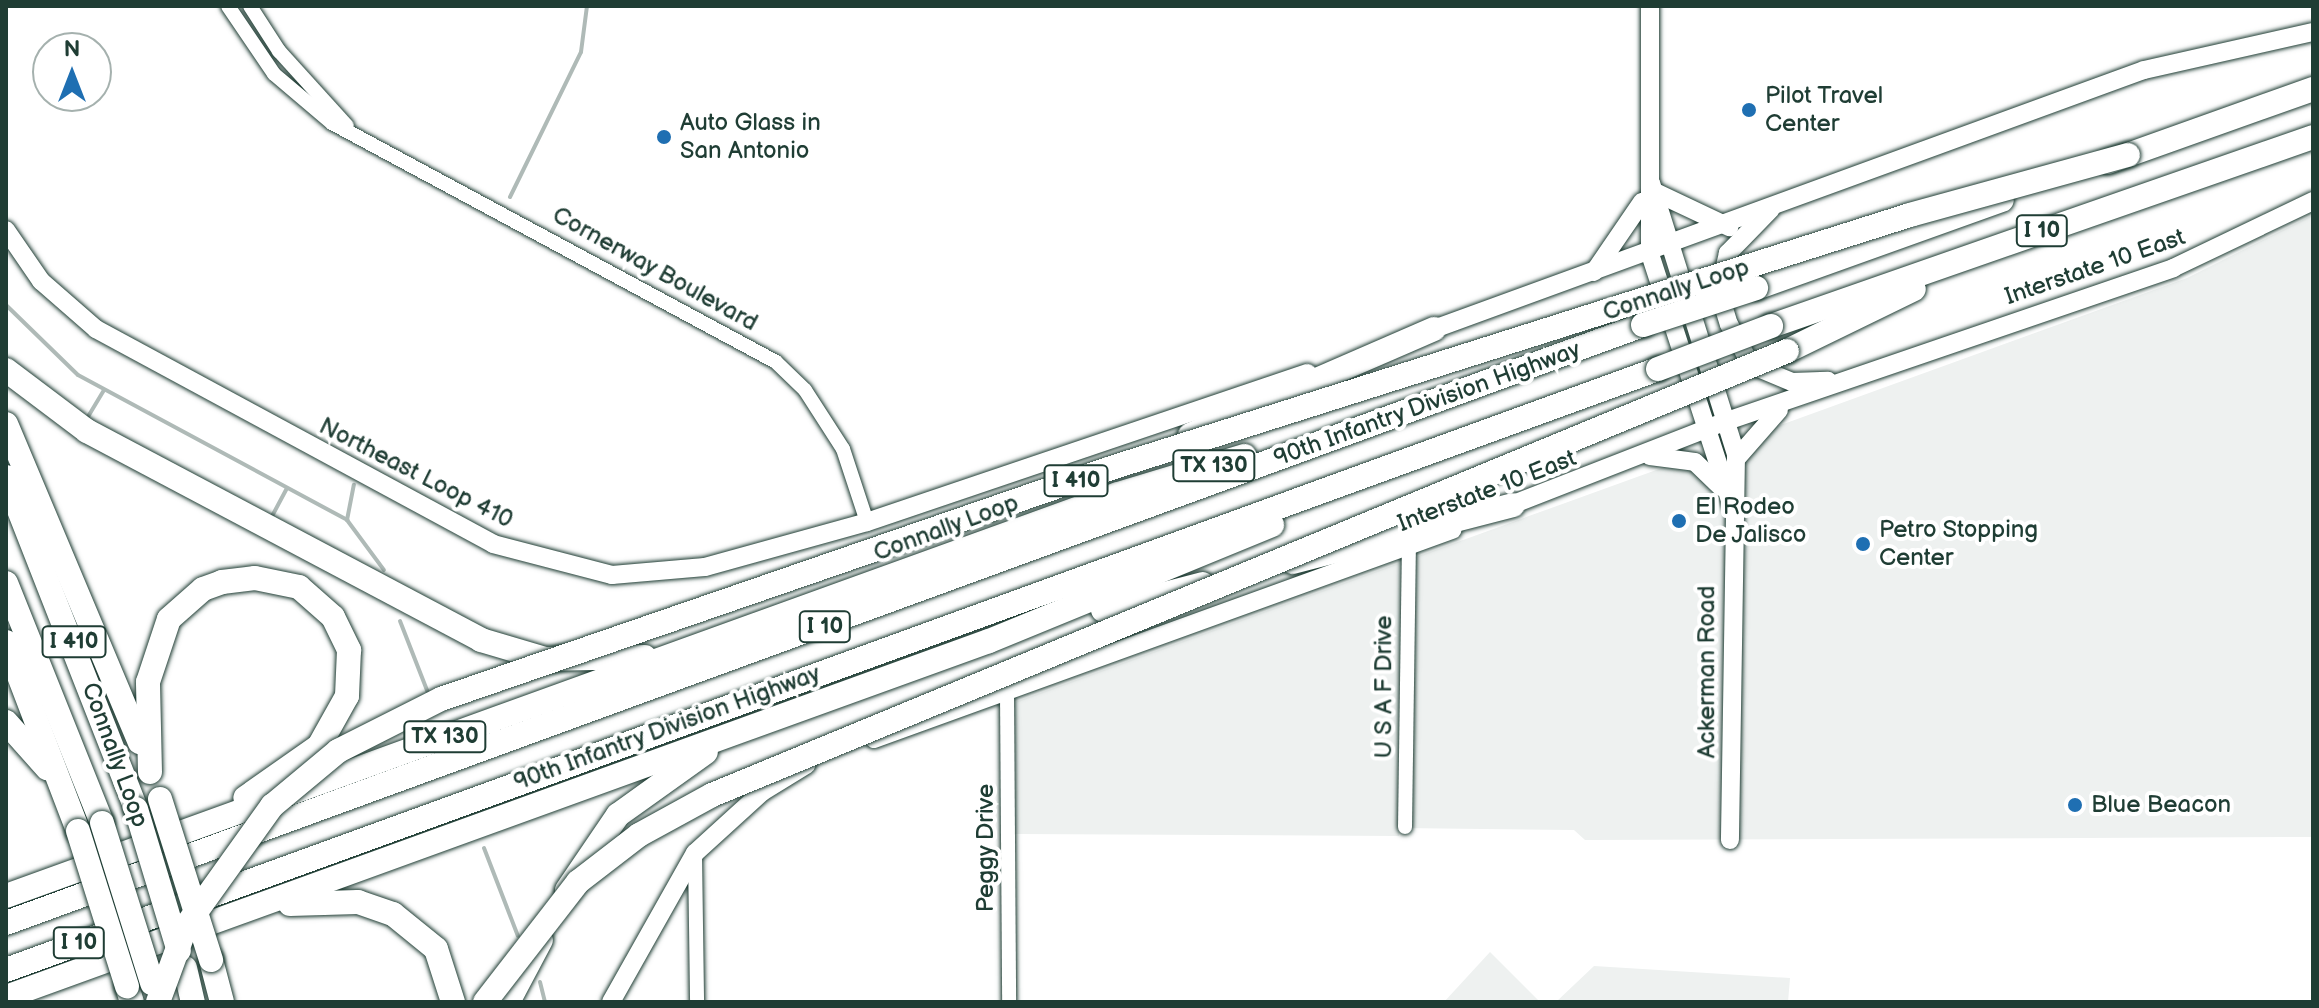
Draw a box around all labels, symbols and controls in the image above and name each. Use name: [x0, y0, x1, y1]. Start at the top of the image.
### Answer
north arrow: [32, 32, 112, 112]
text: N: [64, 36, 80, 63]
place label: Pilot Travel Center: [1765, 82, 1884, 138]
marker: Pilot Travel Center: [1740, 101, 1758, 119]
place label: Auto Glass in San Antonio: [680, 109, 821, 165]
marker: Auto Glass in San Antonio: [655, 128, 673, 146]
street label: Cornerway Boulevard: [547, 200, 763, 338]
road number: I 10: [2014, 213, 2070, 249]
street label: Interstate 10 East: [2001, 223, 2189, 311]
street label: Connally Loop: [1598, 253, 1754, 327]
street label: 90th Infantry Division Highway: [1269, 335, 1585, 473]
street label: Northeast Loop 410: [314, 412, 518, 534]
street label: Interstate 10 East: [1394, 444, 1580, 538]
road number: TX 130: [1172, 448, 1256, 484]
road number: I 410: [1042, 463, 1110, 499]
street label: Connally Loop: [869, 488, 1023, 568]
place label: El Rodeo De Jalisco: [1695, 493, 1808, 549]
marker: El Rodeo De Jalisco: [1670, 512, 1688, 530]
place label: Petro Stopping Center: [1879, 516, 2039, 572]
marker: Petro Stopping Center: [1854, 535, 1872, 553]
street label: Ackerman Road: [1693, 586, 1721, 758]
road number: I 10: [797, 609, 853, 645]
street label: U S A F Drive: [1370, 615, 1398, 759]
road number: I 410: [40, 624, 108, 660]
street label: 90th Infantry Division Highway: [509, 659, 825, 797]
street label: Connally Loop: [75, 678, 155, 832]
road number: TX 130: [403, 719, 487, 755]
street label: Peggy Drive: [972, 783, 1000, 913]
place label: Blue Beacon: [2091, 791, 2231, 819]
marker: Blue Beacon: [2066, 796, 2084, 814]
road number: I 10: [51, 925, 107, 961]

